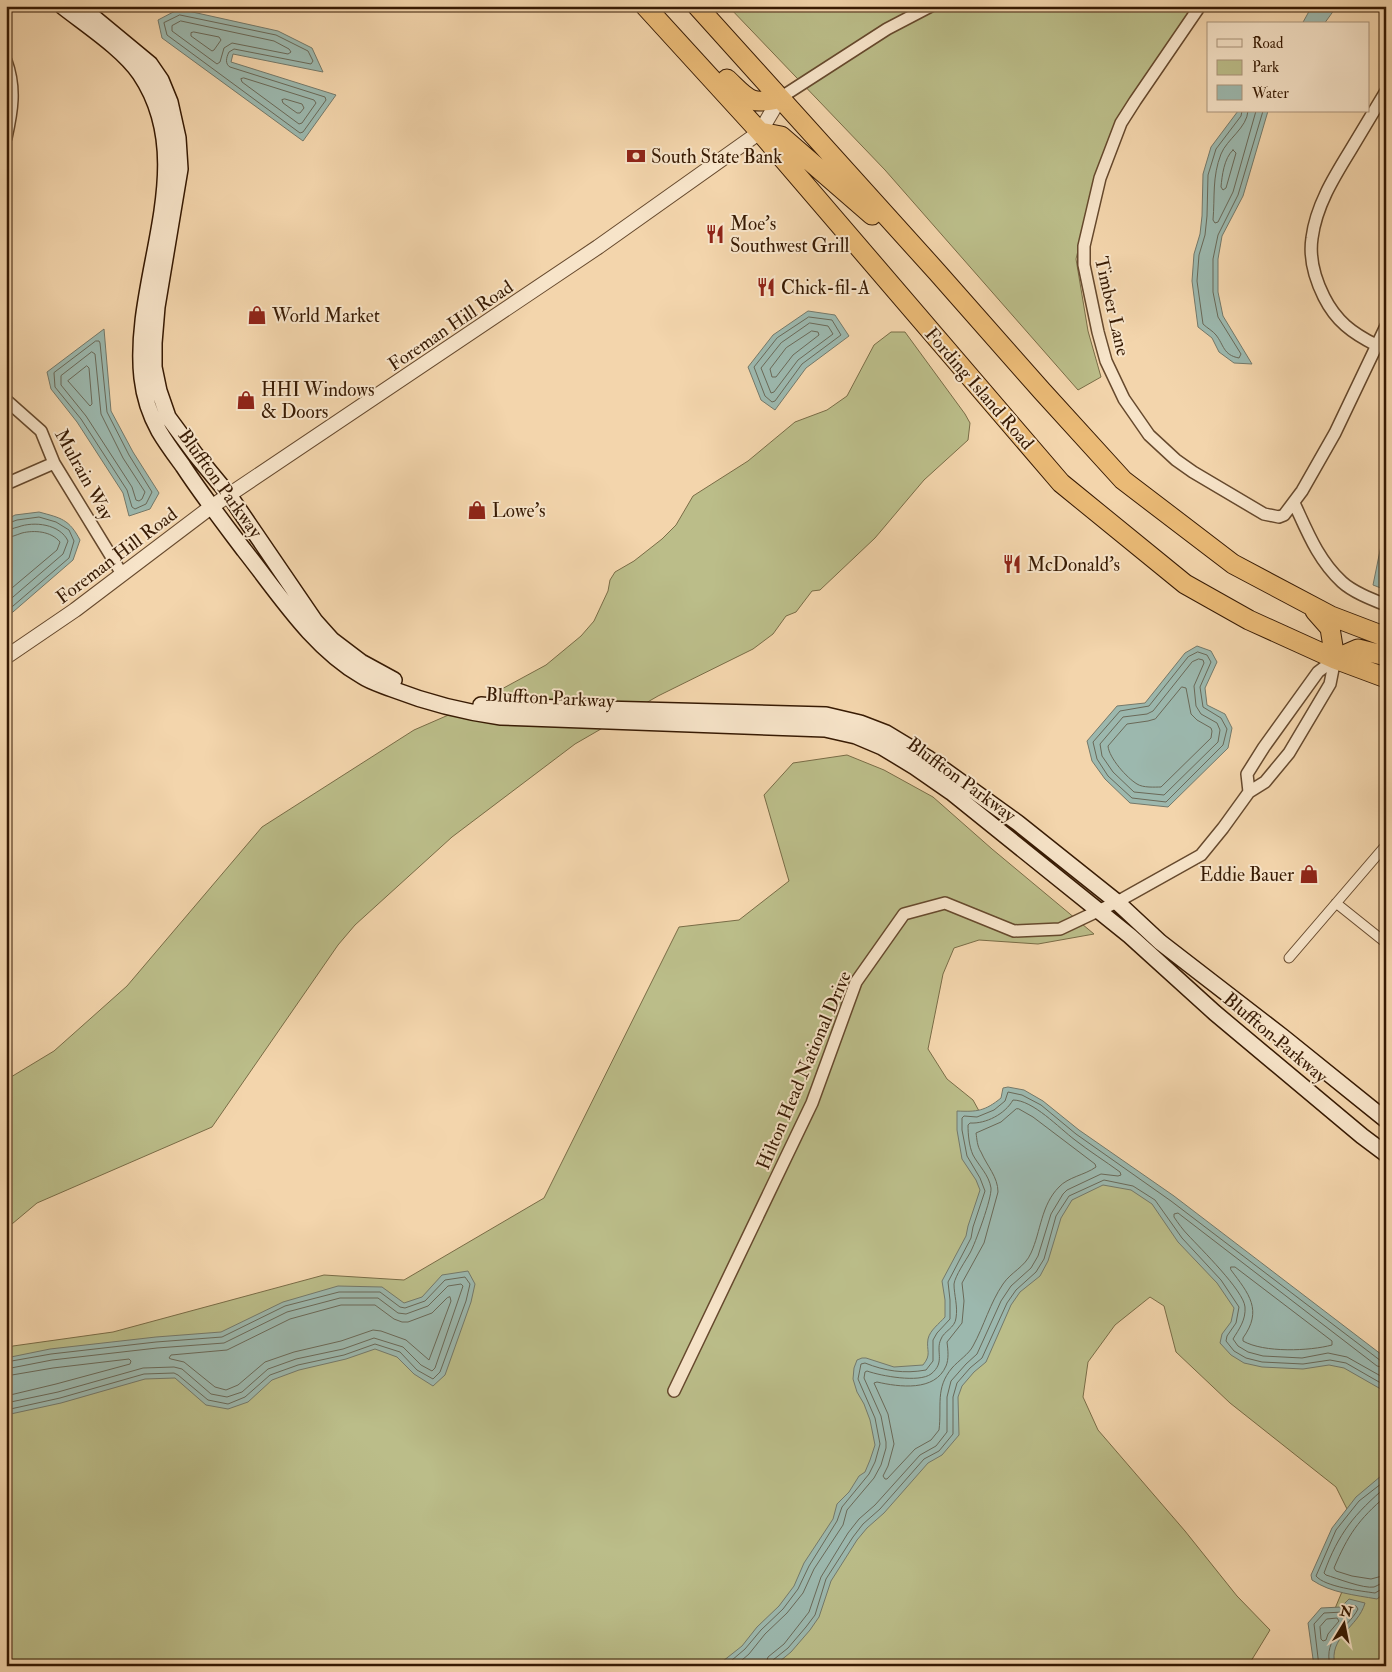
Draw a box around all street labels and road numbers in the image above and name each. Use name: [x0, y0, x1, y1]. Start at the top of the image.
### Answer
street label: Timber Lane: [1089, 254, 1135, 358]
street label: Foreman Hill Road: [383, 275, 518, 377]
street label: Fording Island Road: [919, 322, 1039, 455]
street label: Bluffton Parkway: [173, 424, 268, 543]
street label: Mulrain Way: [49, 425, 119, 525]
street label: Foreman Hill Road: [51, 502, 183, 609]
street label: Bluffton Parkway: [485, 683, 616, 713]
street label: Bluffton Parkway: [902, 732, 1021, 828]
street label: Hilton Head National Drive: [751, 967, 857, 1173]
street label: Bluffton Parkway: [1218, 987, 1333, 1089]

